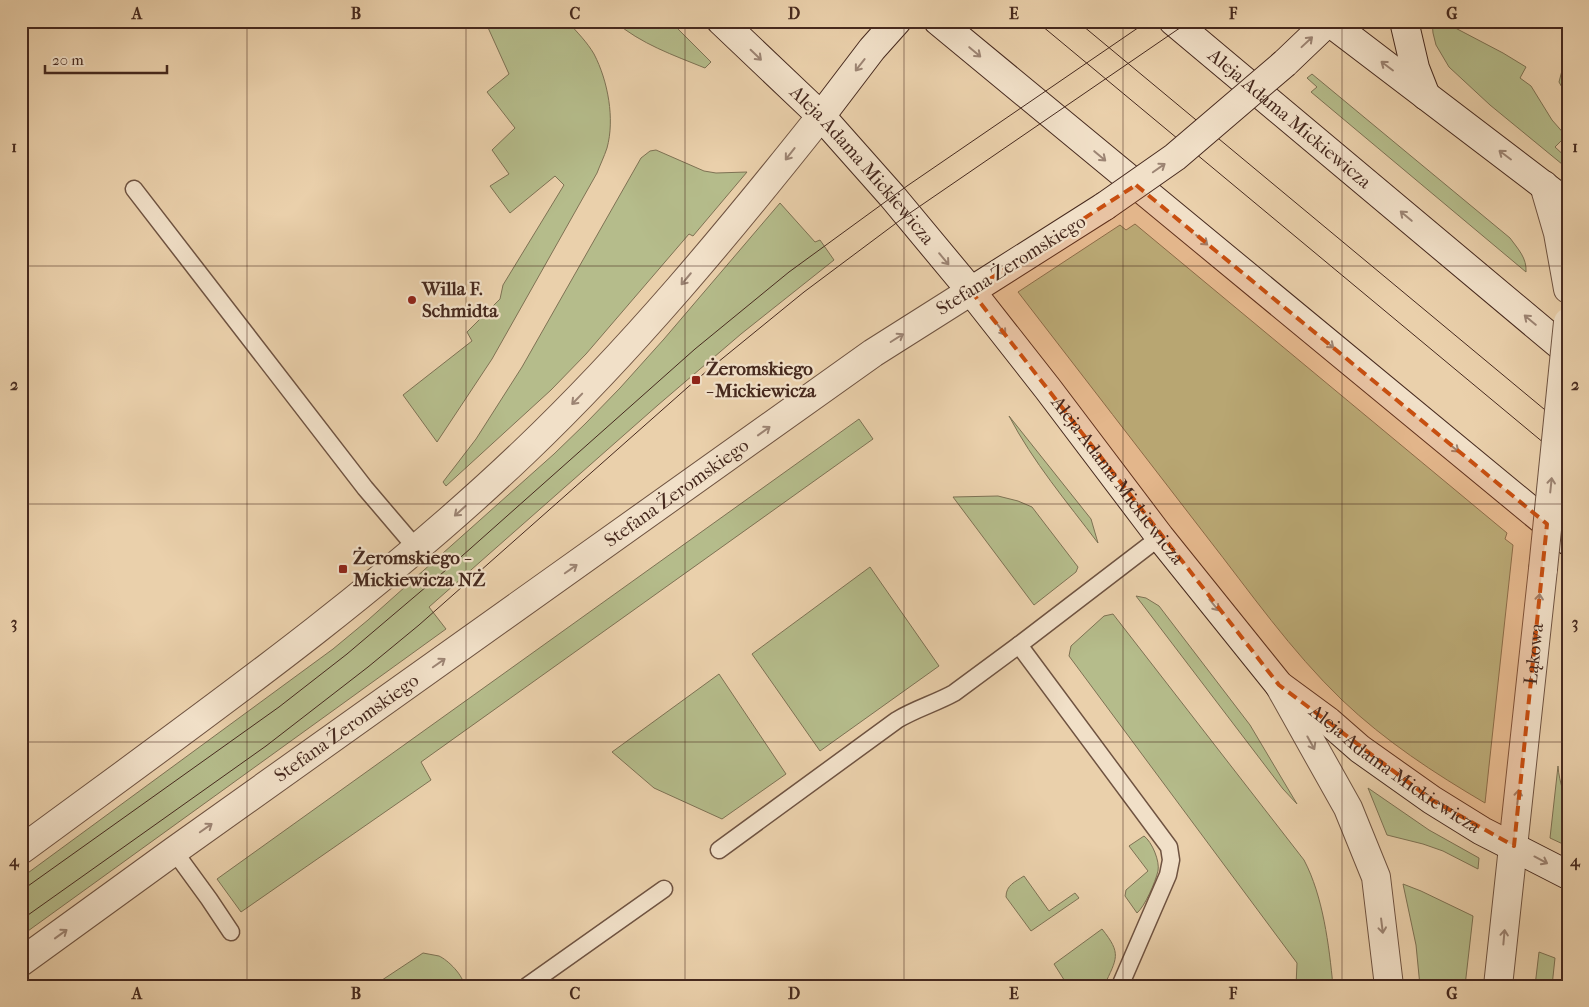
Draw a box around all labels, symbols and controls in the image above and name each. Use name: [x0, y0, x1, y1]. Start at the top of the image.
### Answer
text: A: [131, 4, 143, 23]
text: B: [351, 4, 361, 23]
text: C: [570, 4, 581, 23]
text: D: [788, 4, 800, 23]
text: E: [1009, 4, 1019, 23]
text: F: [1228, 4, 1238, 23]
text: G: [1446, 4, 1458, 23]
one-way arrow: [1300, 36, 1313, 48]
scale bar: [45, 42, 168, 74]
street label: Aleja Adama Mickiewicza: [1203, 43, 1376, 193]
one-way arrow: [968, 47, 981, 58]
one-way arrow: [749, 49, 762, 61]
text: 20 m: [52, 51, 84, 69]
one-way arrow: [855, 58, 865, 72]
one-way arrow: [1380, 61, 1394, 71]
street label: Aleja Adama Mickiewicza: [785, 81, 939, 249]
text: 1: [11, 137, 17, 156]
text: 1: [1572, 137, 1578, 156]
one-way arrow: [785, 147, 796, 160]
one-way arrow: [1094, 150, 1107, 161]
one-way arrow: [1499, 150, 1512, 161]
one-way arrow: [1152, 163, 1166, 173]
street label: Stefana Żeromskiego: [932, 210, 1090, 320]
one-way arrow: [1399, 211, 1412, 222]
one-way arrow: [1196, 234, 1209, 246]
one-way arrow: [938, 252, 949, 265]
one-way arrow: [681, 272, 692, 285]
place label: Willa F. Schmidta: [421, 278, 499, 322]
marker: Willa F. Schmidta: [406, 294, 418, 306]
one-way arrow: [1524, 315, 1537, 326]
one-way arrow: [995, 322, 1006, 335]
one-way arrow: [890, 332, 904, 342]
one-way arrow: [1321, 338, 1334, 349]
place label: Żeromskiego - Mickiewicza: [706, 357, 817, 402]
marker: Żeromskiego - Mickiewicza: [690, 374, 702, 386]
text: 2: [10, 375, 18, 394]
text: 2: [1571, 375, 1579, 394]
street label: Aleja Adama Mickiewicza: [1046, 391, 1189, 569]
one-way arrow: [571, 393, 584, 405]
one-way arrow: [757, 426, 771, 436]
street label: Stefana Żeromskiego: [600, 434, 753, 552]
one-way arrow: [1446, 441, 1459, 452]
one-way arrow: [1546, 478, 1556, 494]
one-way arrow: [453, 505, 466, 517]
place label: Żeromskiego - Mickiewicza NŻ: [352, 546, 485, 591]
marker: Żeromskiego - Mickiewicza NŻ: [337, 563, 349, 575]
one-way arrow: [564, 564, 578, 574]
one-way arrow: [1535, 593, 1544, 609]
one-way arrow: [1209, 598, 1220, 611]
text: 3: [11, 613, 17, 633]
text: 3: [1572, 613, 1578, 633]
street label: Łąkowa: [1520, 622, 1548, 686]
one-way arrow: [432, 658, 446, 668]
street label: Stefana Żeromskiego: [270, 669, 423, 787]
street label: Aleja Adama Mickiewicza: [1304, 700, 1484, 838]
one-way arrow: [1307, 735, 1316, 750]
one-way arrow: [1513, 790, 1523, 806]
one-way arrow: [199, 823, 213, 833]
text: 4: [8, 851, 20, 871]
text: 4: [1569, 851, 1581, 871]
one-way arrow: [1533, 855, 1548, 865]
one-way arrow: [1378, 917, 1388, 933]
one-way arrow: [54, 929, 68, 939]
one-way arrow: [1499, 930, 1508, 946]
text: A: [131, 984, 143, 1003]
text: B: [351, 984, 361, 1003]
text: C: [570, 984, 581, 1003]
text: D: [788, 984, 800, 1003]
text: E: [1009, 984, 1019, 1003]
text: F: [1228, 984, 1238, 1003]
text: G: [1446, 984, 1458, 1003]

